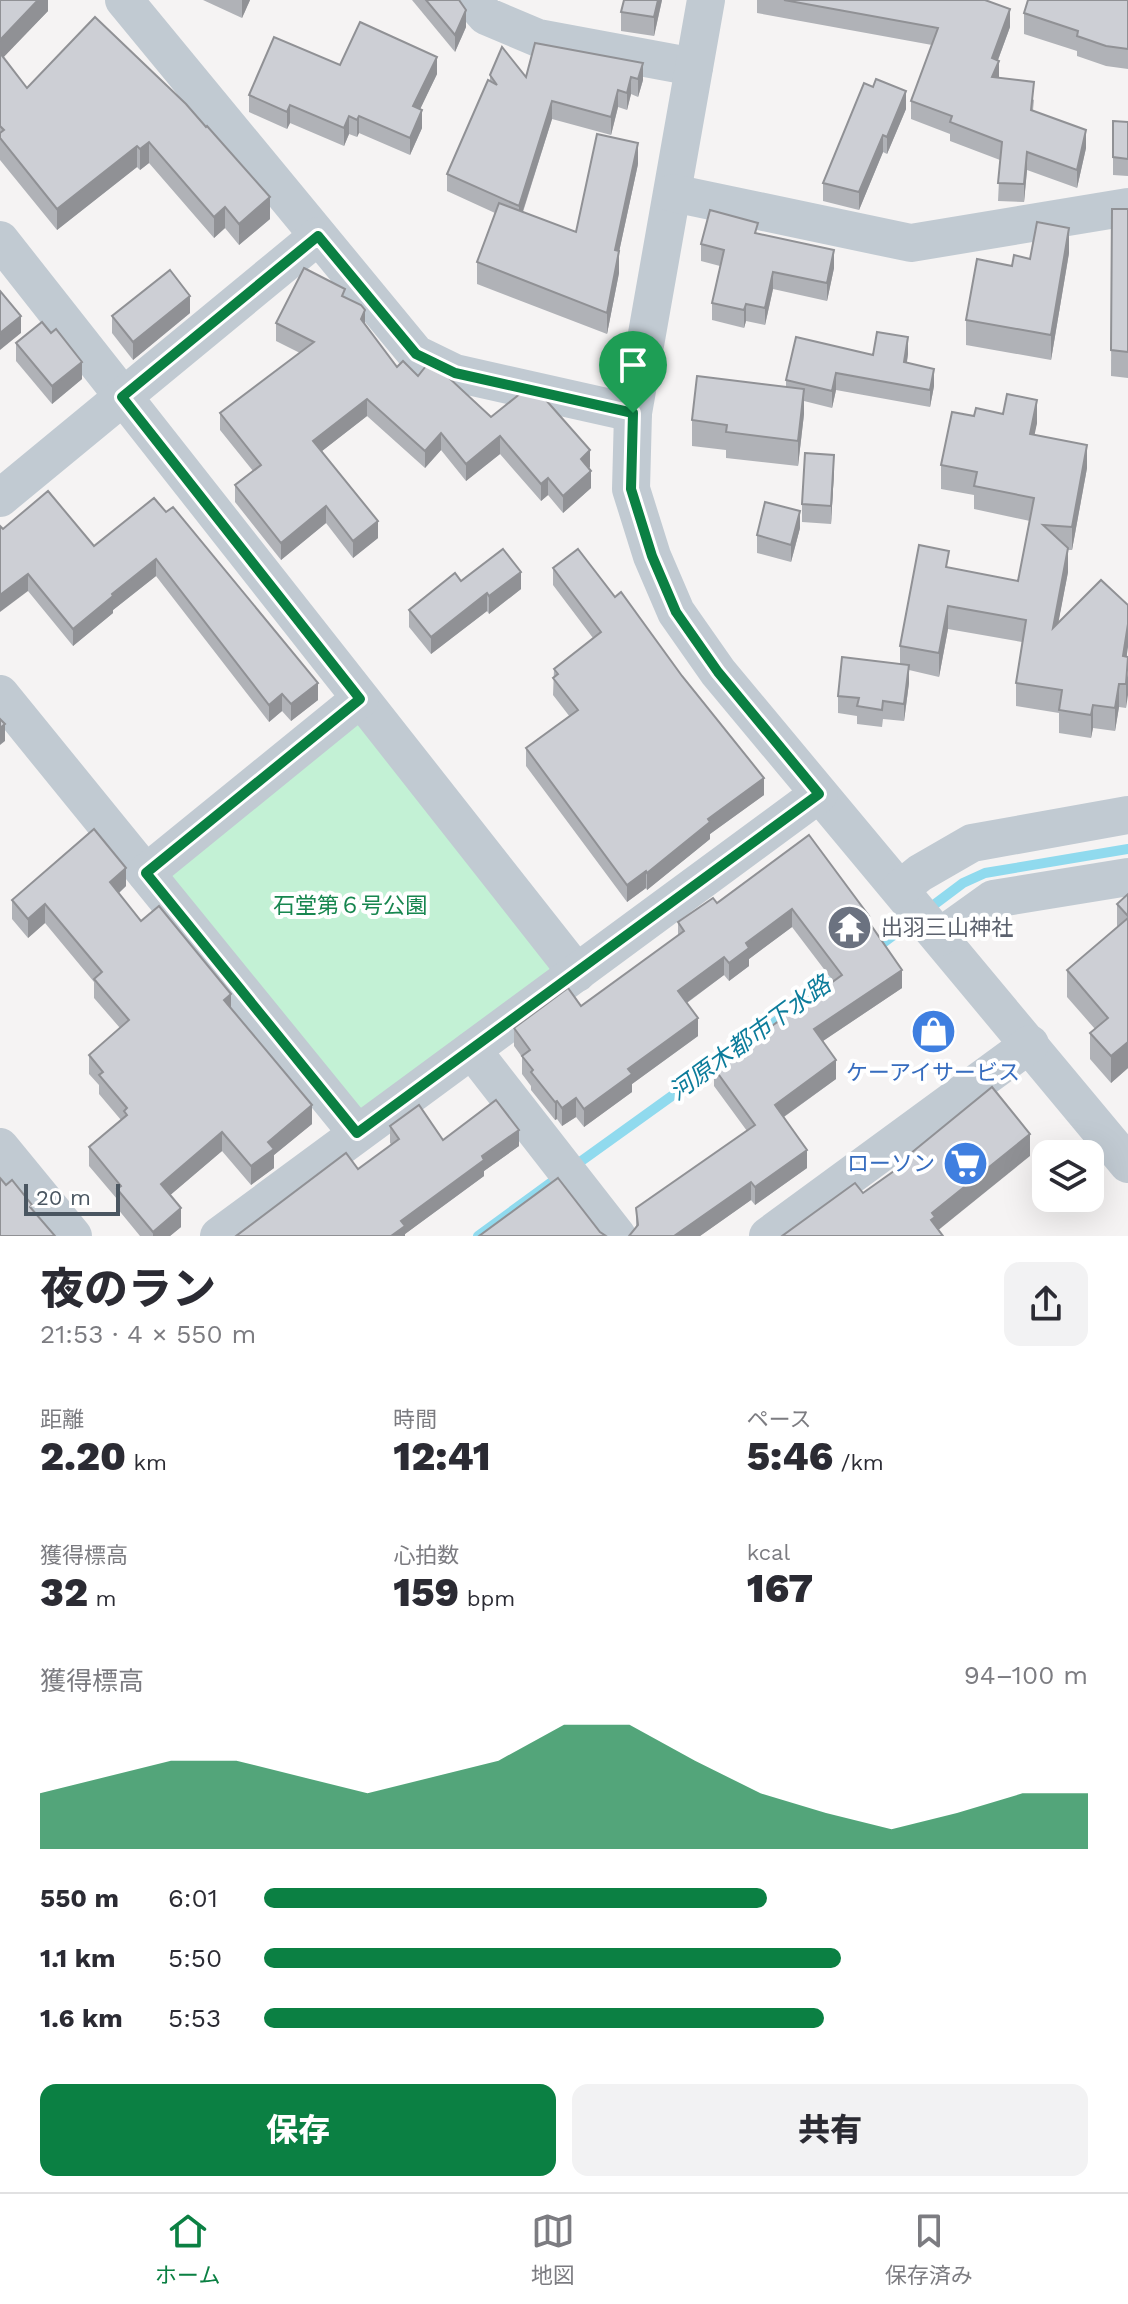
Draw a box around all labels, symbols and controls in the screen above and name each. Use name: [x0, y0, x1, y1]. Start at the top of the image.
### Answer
pin: [599, 331, 667, 413]
icon: arrive: [611, 343, 655, 387]
park label: 石堂第６号公園: [273, 893, 427, 918]
temple icon: 出羽三山神社: [826, 903, 874, 951]
place label: 出羽三山神社: [881, 915, 1013, 940]
water label: 河原木都市下水路: [664, 969, 838, 1106]
shop icon: ケーアイサービス: [909, 1007, 957, 1055]
place label: ケーアイサービス: [846, 1060, 1020, 1085]
supermarket icon: ローソン: [942, 1139, 990, 1187]
map controls: [1032, 1140, 1104, 1212]
button: layers: [1032, 1140, 1104, 1212]
place label: ローソン: [847, 1151, 935, 1176]
scale bar: [24, 1180, 120, 1216]
text: 20 m: [36, 1185, 91, 1210]
button: share: [1004, 1262, 1088, 1346]
text: 夜のラン: [40, 1263, 216, 1315]
text: 21:53 · 4 × 550 m: [40, 1319, 256, 1349]
text: 距離: [40, 1407, 84, 1432]
text: 時間: [393, 1407, 437, 1432]
text: ペース: [747, 1407, 812, 1432]
text: 2.20: [40, 1433, 126, 1480]
text: 12:41: [393, 1433, 490, 1480]
text: 5:46: [747, 1433, 833, 1480]
text: km: [126, 1450, 167, 1475]
text: /km: [833, 1450, 884, 1475]
text: kcal: [747, 1540, 790, 1565]
text: 獲得標高: [40, 1543, 128, 1568]
text: 心拍数: [393, 1543, 459, 1568]
text: 167: [747, 1565, 813, 1612]
text: 32: [40, 1569, 88, 1616]
text: 159: [393, 1569, 459, 1616]
text: m: [88, 1586, 116, 1611]
text: bpm: [459, 1586, 515, 1611]
text: 94–100 m: [964, 1660, 1088, 1690]
text: 獲得標高: [40, 1666, 144, 1696]
text: 550 m: [40, 1883, 119, 1913]
text: 6:01: [168, 1883, 218, 1913]
text: 1.1 km: [40, 1943, 115, 1973]
text: 5:50: [168, 1943, 222, 1973]
text: 1.6 km: [40, 2003, 123, 2033]
text: 5:53: [168, 2003, 221, 2033]
button: 保存: [40, 2084, 556, 2176]
button: 共有: [572, 2084, 1088, 2176]
tab: ホーム: [155, 2209, 220, 2289]
tab: 地図: [531, 2209, 575, 2289]
tab: 保存済み: [885, 2209, 973, 2289]

